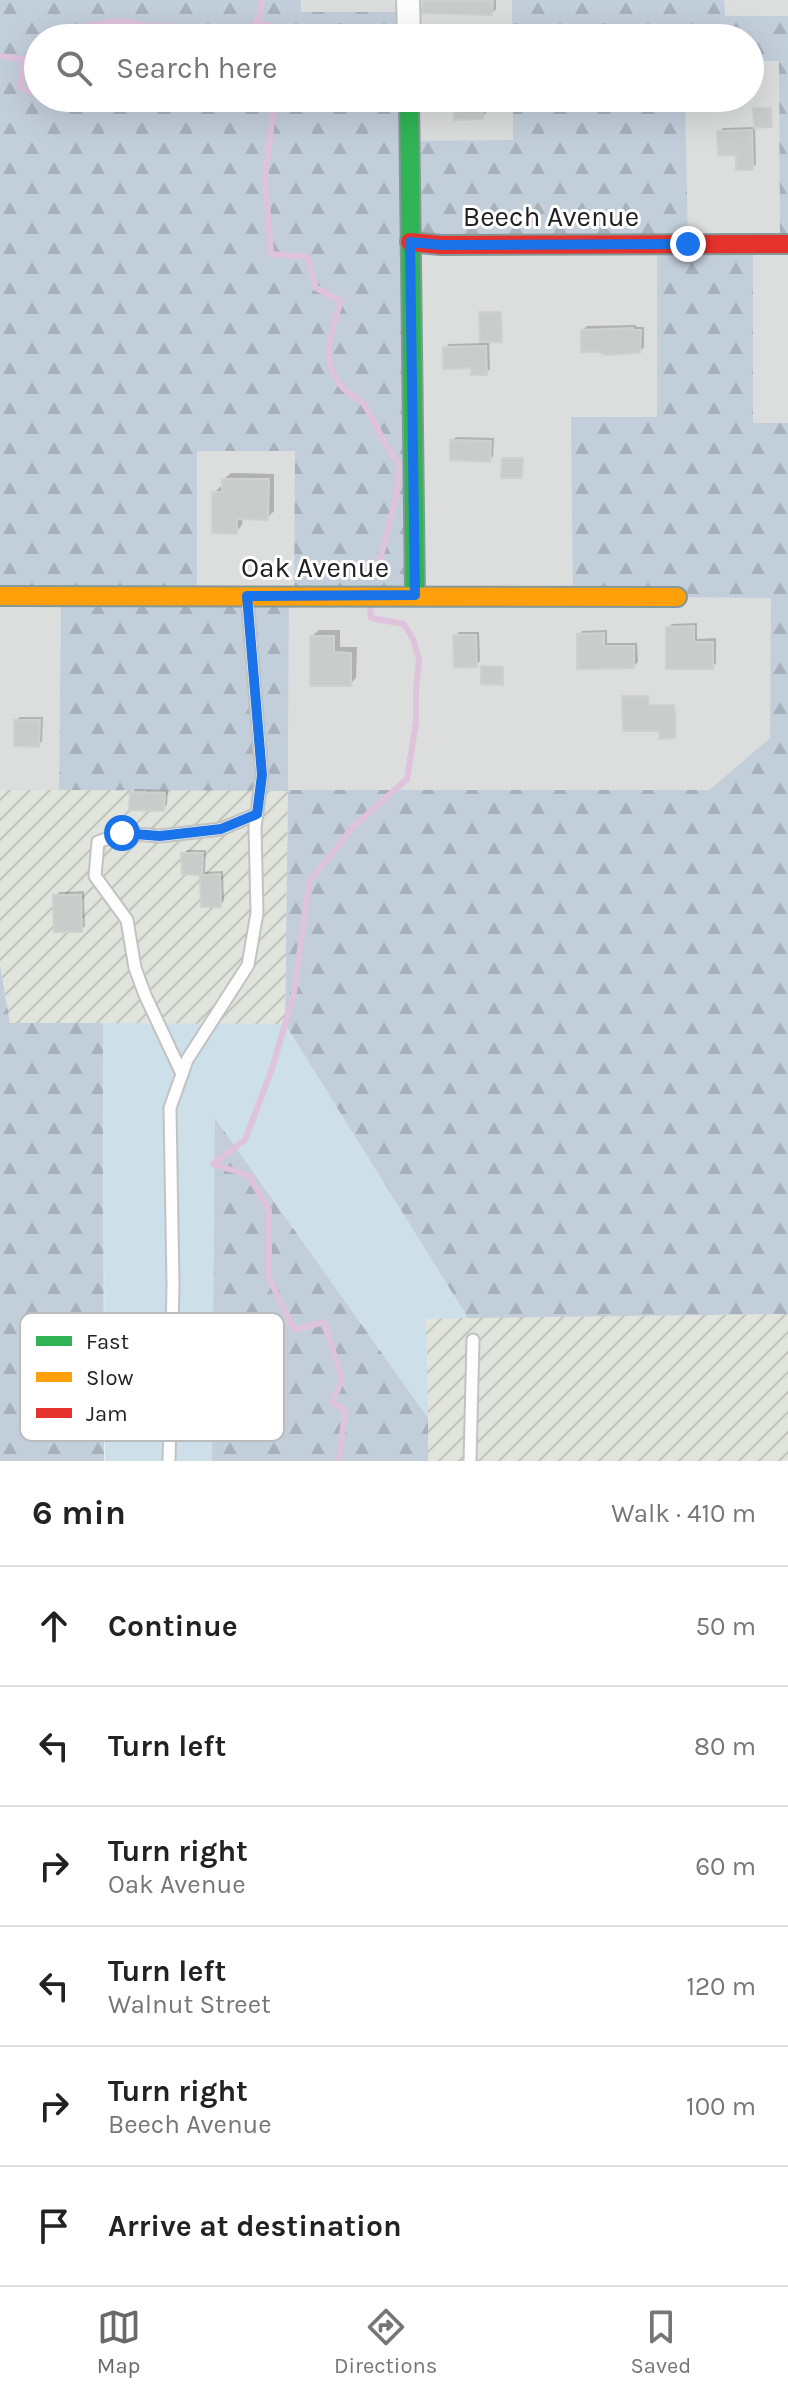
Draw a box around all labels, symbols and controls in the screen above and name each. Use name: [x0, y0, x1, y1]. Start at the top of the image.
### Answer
search box: [24, 24, 764, 112]
icon: search: [52, 46, 96, 90]
text: Search here: [116, 50, 277, 86]
street label: Beech Avenue: [463, 200, 639, 233]
route end: [670, 226, 706, 262]
street label: Oak Avenue: [241, 551, 389, 584]
route start: [104, 815, 140, 851]
legend: [20, 1313, 284, 1441]
text: Fast: [86, 1329, 129, 1355]
text: Slow: [86, 1365, 133, 1391]
text: Jam: [86, 1401, 128, 1427]
text: 6 min: [32, 1493, 126, 1533]
text: Walk · 410 m: [611, 1498, 756, 1529]
icon: ahead: [32, 1604, 76, 1648]
text: Continue: [108, 1608, 238, 1644]
text: 50 m: [695, 1611, 756, 1642]
icon: left: [32, 1724, 76, 1768]
text: Turn left: [108, 1728, 226, 1764]
text: 80 m: [694, 1731, 756, 1762]
text: Turn right: [108, 1833, 248, 1869]
icon: right: [32, 1844, 76, 1888]
text: 60 m: [695, 1851, 756, 1882]
text: Oak Avenue: [108, 1869, 246, 1900]
text: Turn left: [108, 1953, 226, 1989]
icon: left: [32, 1964, 76, 2008]
text: 120 m: [686, 1971, 756, 2002]
text: Walnut Street: [108, 1989, 271, 2020]
text: Turn right: [108, 2073, 248, 2109]
icon: right: [32, 2084, 76, 2128]
text: 100 m: [686, 2091, 756, 2122]
text: Beech Avenue: [108, 2109, 272, 2140]
icon: arrive: [32, 2204, 76, 2248]
text: Arrive at destination: [108, 2208, 402, 2244]
tab: Map: [97, 2305, 141, 2379]
tab: Directions: [334, 2305, 437, 2379]
tab: Saved: [631, 2305, 691, 2379]

